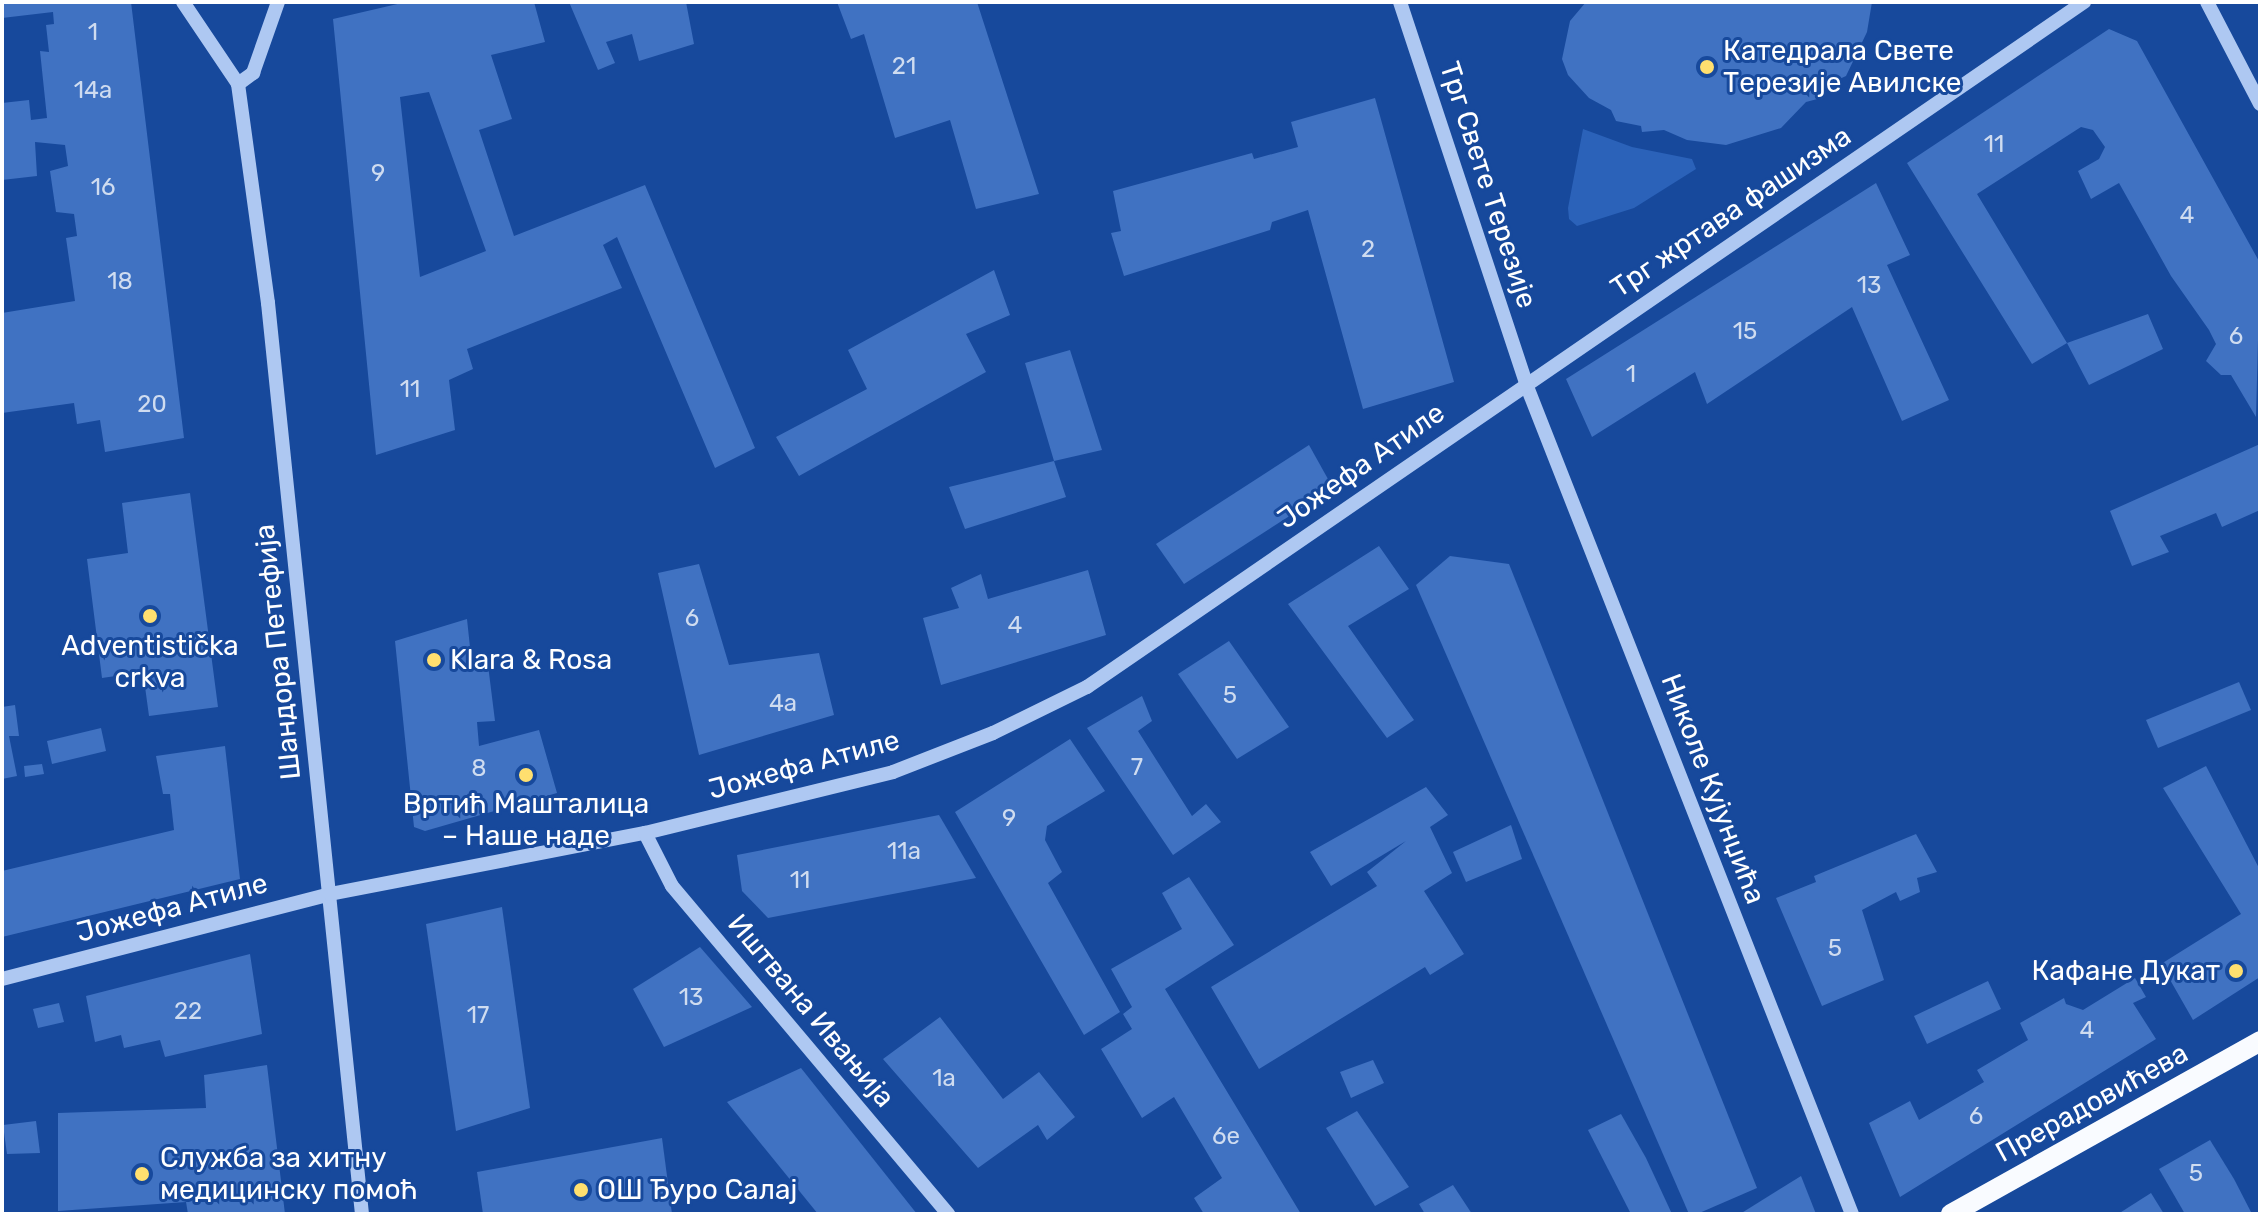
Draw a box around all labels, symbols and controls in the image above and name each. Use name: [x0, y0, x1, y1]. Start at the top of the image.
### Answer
house number: 1: [88, 19, 98, 47]
place label: Катедрала Свете Терезије Авилске: [1723, 34, 1962, 100]
house number: 21: [892, 53, 916, 81]
street label: Трг Свете Терезије: [1432, 58, 1544, 312]
marker: Катедрала Свете Терезије Авилске: [1698, 58, 1716, 76]
house number: 14a: [74, 77, 112, 105]
street label: Трг жртава фашизма: [1605, 119, 1857, 305]
house number: 11: [1984, 131, 2004, 159]
house number: 9: [371, 160, 385, 188]
house number: 16: [91, 174, 115, 202]
house number: 4: [2180, 202, 2194, 230]
house number: 2: [1361, 236, 1375, 264]
house number: 18: [107, 268, 133, 296]
house number: 13: [1857, 272, 1881, 300]
house number: 15: [1733, 318, 1757, 346]
house number: 6: [2229, 323, 2243, 351]
house number: 1: [1626, 361, 1636, 389]
house number: 11: [400, 376, 420, 404]
house number: 20: [137, 391, 167, 419]
street label: Јожефа Атиле: [1271, 396, 1451, 536]
street label: Шандора Петефија: [248, 523, 308, 781]
house number: 6: [685, 605, 699, 633]
marker: Adventistička crkva: [141, 607, 159, 625]
house number: 4: [1008, 612, 1022, 640]
place label: Adventistička crkva: [61, 629, 239, 695]
place label: Klara & Rosa: [450, 643, 612, 677]
marker: Klara & Rosa: [425, 651, 443, 669]
street label: Николе Кујунџића: [1654, 669, 1772, 909]
house number: 5: [1223, 682, 1237, 710]
house number: 4a: [769, 690, 797, 718]
street label: Јожефа Атиле: [705, 723, 903, 807]
house number: 7: [1131, 754, 1143, 782]
house number: 8: [471, 755, 487, 783]
marker: Вртић Машталица – Наше наде: [517, 766, 535, 784]
place label: Вртић Машталица – Наше наде: [403, 787, 649, 853]
house number: 9: [1002, 805, 1016, 833]
house number: 11a: [887, 838, 921, 866]
street label: Јожефа Атиле: [73, 866, 271, 950]
house number: 11: [790, 867, 810, 895]
street label: Иштвана Ивањија: [721, 908, 901, 1114]
house number: 5: [1828, 935, 1842, 963]
place label: Кафане Дукат: [2032, 954, 2220, 988]
marker: Кафане Дукат: [2227, 962, 2245, 980]
house number: 13: [679, 984, 703, 1012]
house number: 22: [174, 998, 202, 1026]
house number: 17: [467, 1002, 489, 1030]
house number: 4: [2080, 1017, 2094, 1045]
street label: Прерадовићева: [1990, 1036, 2194, 1170]
house number: 1a: [932, 1065, 956, 1093]
house number: 6: [1969, 1103, 1983, 1131]
house number: 6e: [1212, 1123, 1240, 1151]
place label: Служба за хитну медицинску помоћ: [160, 1141, 418, 1207]
house number: 5: [2189, 1160, 2203, 1188]
marker: Служба за хитну медицинску помоћ: [131, 1163, 153, 1185]
place label: ОШ Ђуро Салај: [597, 1173, 797, 1207]
marker: ОШ Ђуро Салај: [572, 1181, 590, 1199]

